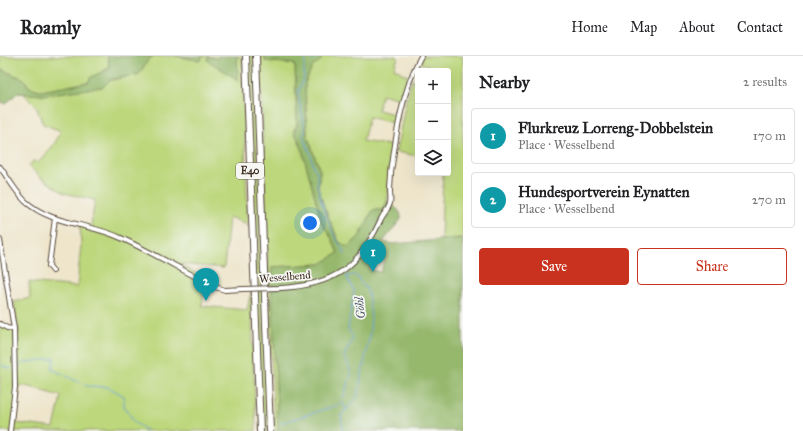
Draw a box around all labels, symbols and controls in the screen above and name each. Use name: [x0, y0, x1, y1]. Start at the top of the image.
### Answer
text: Roamly: [20, 16, 81, 39]
text: Home: [571, 19, 608, 36]
text: Map: [630, 19, 657, 36]
text: About: [679, 19, 715, 36]
text: Contact: [737, 19, 783, 36]
map controls: [415, 68, 451, 176]
button: +: [415, 68, 451, 104]
text: Nearby: [479, 72, 530, 93]
text: 2 results: [743, 74, 787, 90]
button: −: [415, 104, 451, 140]
text: Flurkreuz Lorreng-Dobbelstein: [518, 119, 713, 137]
text: 1: [490, 128, 496, 144]
text: 170 m: [753, 128, 786, 144]
text: Place · Wesselbend: [518, 137, 615, 153]
button: layers: [415, 140, 451, 176]
road number: E40: [236, 163, 264, 179]
text: Hundesportverein Eynatten: [518, 183, 690, 201]
text: 2: [490, 192, 496, 208]
text: 270 m: [752, 192, 786, 208]
text: Place · Wesselbend: [518, 201, 615, 217]
your location: [300, 213, 320, 233]
pin: 1: [360, 239, 386, 272]
button: Save: [479, 248, 629, 285]
button: Share: [637, 248, 787, 285]
pin: 2: [193, 268, 219, 301]
street label: Wesselbend: [259, 268, 312, 286]
water label: Göhl: [352, 295, 368, 320]

